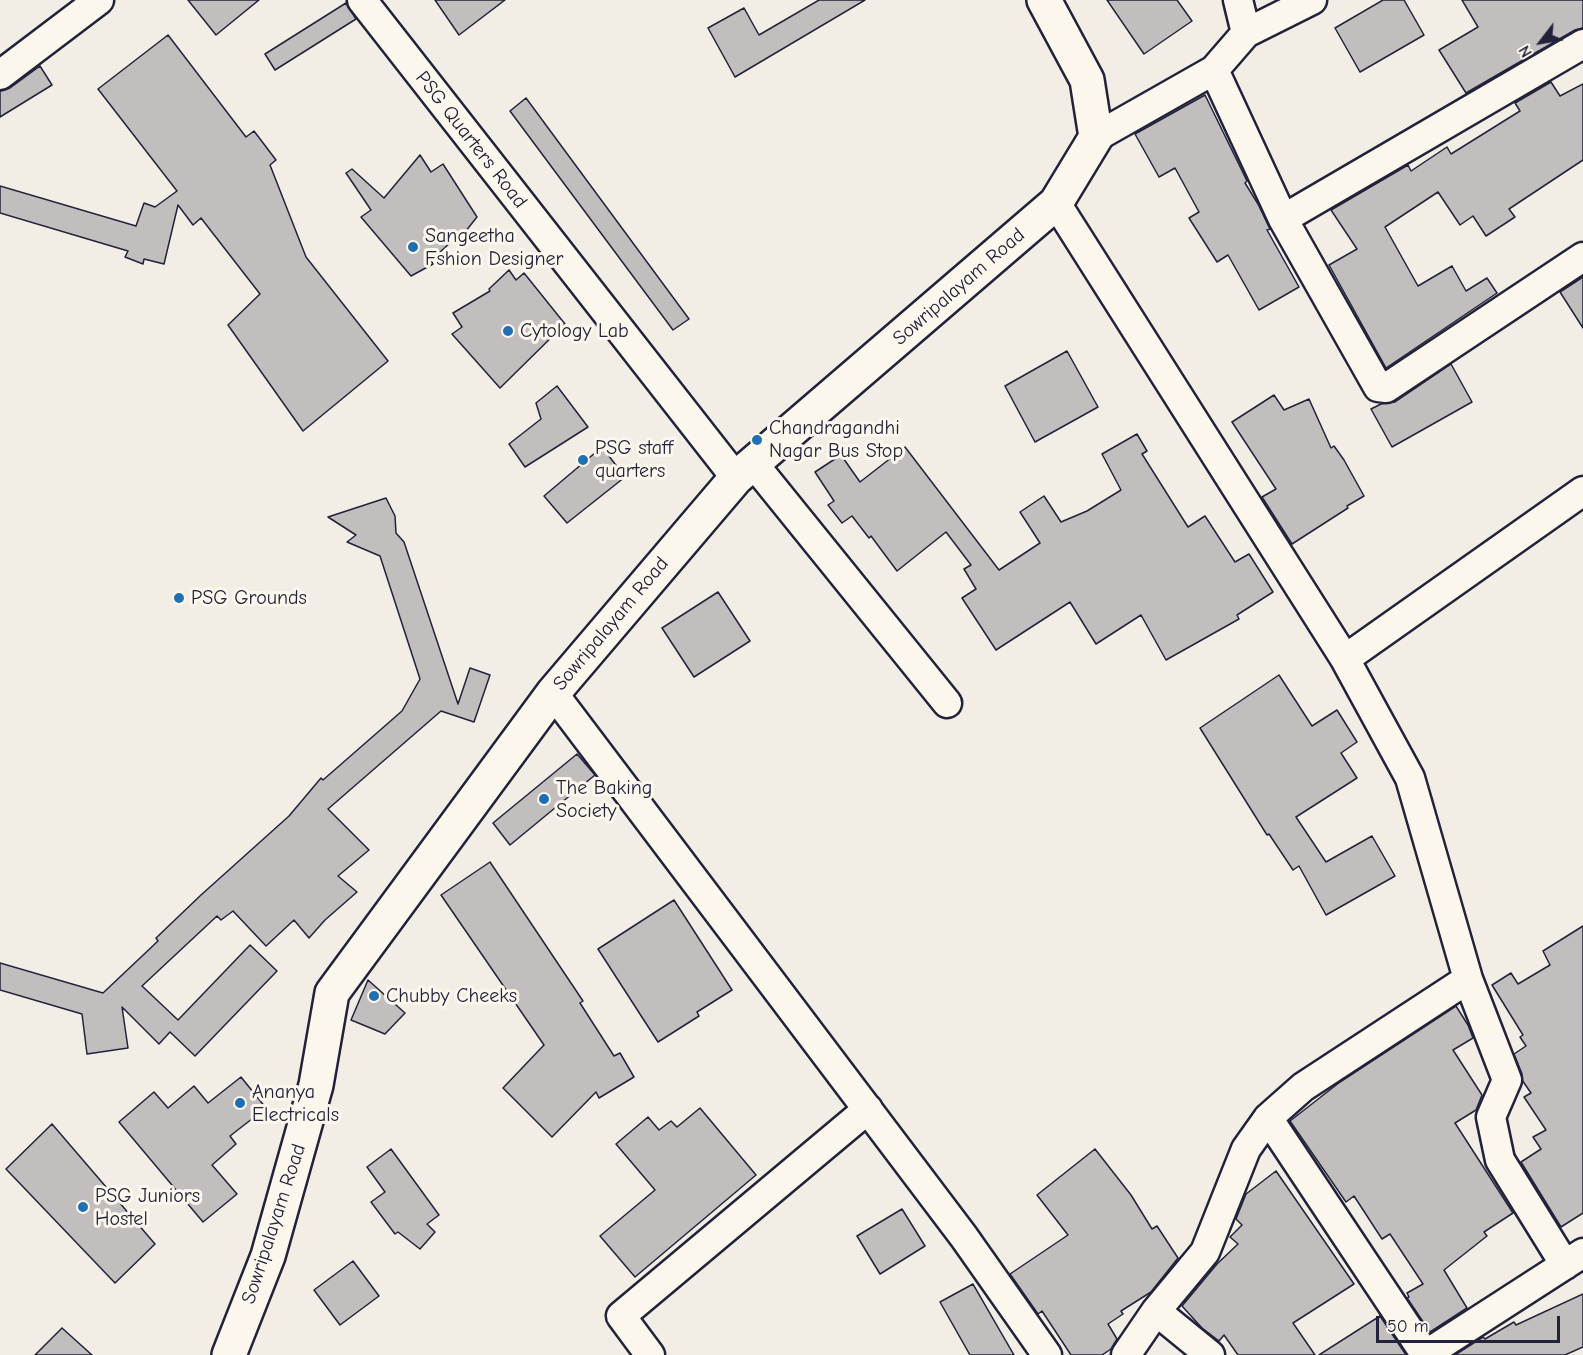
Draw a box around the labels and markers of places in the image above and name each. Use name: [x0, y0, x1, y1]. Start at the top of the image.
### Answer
place label: Sangeetha Fshion Designer: [425, 224, 564, 271]
marker: Sangeetha Fshion Designer: [406, 240, 420, 254]
place label: Cytology Lab: [520, 319, 629, 343]
marker: Cytology Lab: [501, 324, 515, 338]
place label: Chandragandhi Nagar Bus Stop: [769, 416, 903, 463]
marker: Chandragandhi Nagar Bus Stop: [750, 433, 764, 447]
place label: PSG staff quarters: [595, 436, 673, 483]
marker: PSG staff quarters: [576, 453, 590, 467]
place label: PSG Grounds: [191, 586, 307, 610]
marker: PSG Grounds: [172, 591, 186, 605]
place label: The Baking Society: [556, 776, 652, 823]
marker: The Baking Society: [537, 792, 551, 806]
place label: Chubby Cheeks: [386, 984, 517, 1008]
marker: Chubby Cheeks: [367, 989, 381, 1003]
place label: Ananya Electricals: [252, 1080, 339, 1127]
marker: Ananya Electricals: [233, 1096, 247, 1110]
place label: PSG Juniors Hostel: [95, 1184, 200, 1231]
marker: PSG Juniors Hostel: [76, 1200, 90, 1214]

